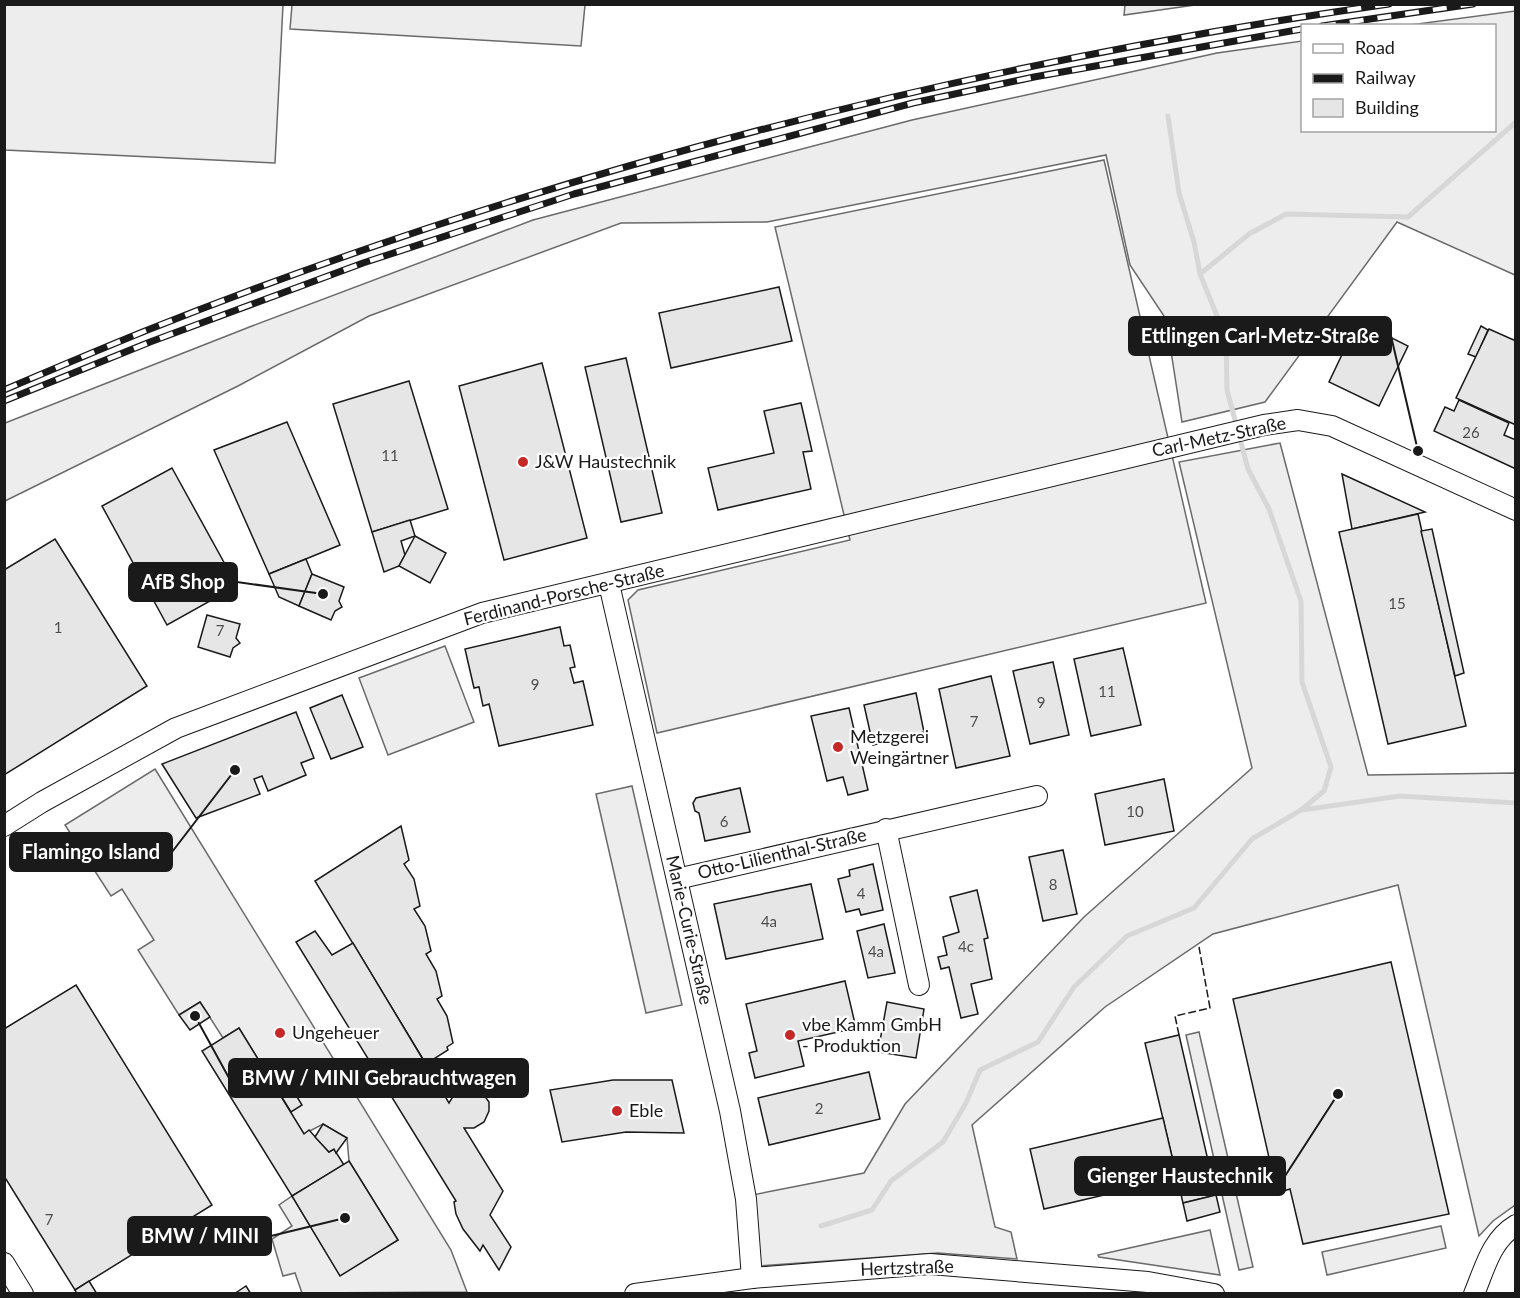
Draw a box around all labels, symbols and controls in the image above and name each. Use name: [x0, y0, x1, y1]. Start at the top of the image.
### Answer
legend: [1301, 24, 1496, 132]
text: Road: [1355, 36, 1395, 58]
text: Railway: [1355, 66, 1416, 88]
text: Building: [1355, 96, 1419, 118]
callout: Ettlingen Carl-Metz-Straße: [1129, 317, 1391, 355]
text: Ettlingen Carl-Metz-Straße: [1141, 323, 1379, 347]
street label: Carl-Metz-Straße: [1150, 411, 1288, 461]
house number: 26: [1462, 423, 1480, 441]
house number: 11: [381, 446, 399, 464]
place label: J&W Haustechnik: [535, 450, 677, 472]
marker: J&W Haustechnik: [516, 455, 530, 469]
street label: Ferdinand-Porsche-Straße: [461, 558, 666, 630]
callout: AfB Shop: [129, 563, 237, 601]
text: AfB Shop: [140, 569, 225, 593]
house number: 15: [1388, 594, 1406, 612]
house number: 1: [54, 618, 62, 636]
house number: 7: [216, 621, 225, 639]
house number: 9: [531, 675, 539, 693]
house number: 11: [1098, 682, 1116, 700]
house number: 9: [1037, 693, 1045, 711]
house number: 7: [970, 712, 979, 730]
place label: Metzgerei Weingärtner: [850, 725, 949, 768]
marker: Metzgerei Weingärtner: [831, 740, 845, 754]
house number: 10: [1126, 802, 1144, 820]
house number: 6: [720, 812, 729, 830]
street label: Otto-Lilienthal-Straße: [695, 823, 868, 883]
callout: Flamingo Island: [10, 833, 172, 871]
text: Flamingo Island: [22, 839, 160, 863]
street label: Marie-Curie-Straße: [662, 853, 718, 1007]
house number: 8: [1049, 875, 1057, 893]
house number: 4: [857, 884, 866, 902]
house number: 4a: [761, 912, 777, 930]
house number: 4c: [958, 937, 974, 955]
house number: 4a: [868, 942, 884, 960]
place label: vbe Kamm GmbH - Produktion: [802, 1013, 942, 1056]
place label: Ungeheuer: [292, 1021, 380, 1043]
marker: Ungeheuer: [273, 1026, 287, 1040]
marker: vbe Kamm GmbH - Produktion: [783, 1028, 797, 1042]
callout: BMW / MINI Gebrauchtwagen: [229, 1059, 528, 1097]
text: BMW / MINI Gebrauchtwagen: [242, 1065, 516, 1089]
place label: Eble: [629, 1099, 663, 1121]
house number: 2: [815, 1099, 823, 1117]
marker: Eble: [610, 1104, 624, 1118]
callout: Gienger Haustechnik: [1075, 1157, 1285, 1195]
text: Gienger Haustechnik: [1087, 1163, 1273, 1187]
house number: 7: [45, 1210, 54, 1228]
callout: BMW / MINI: [128, 1217, 271, 1255]
text: BMW / MINI: [141, 1223, 259, 1247]
street label: Hertzstraße: [860, 1254, 954, 1280]

